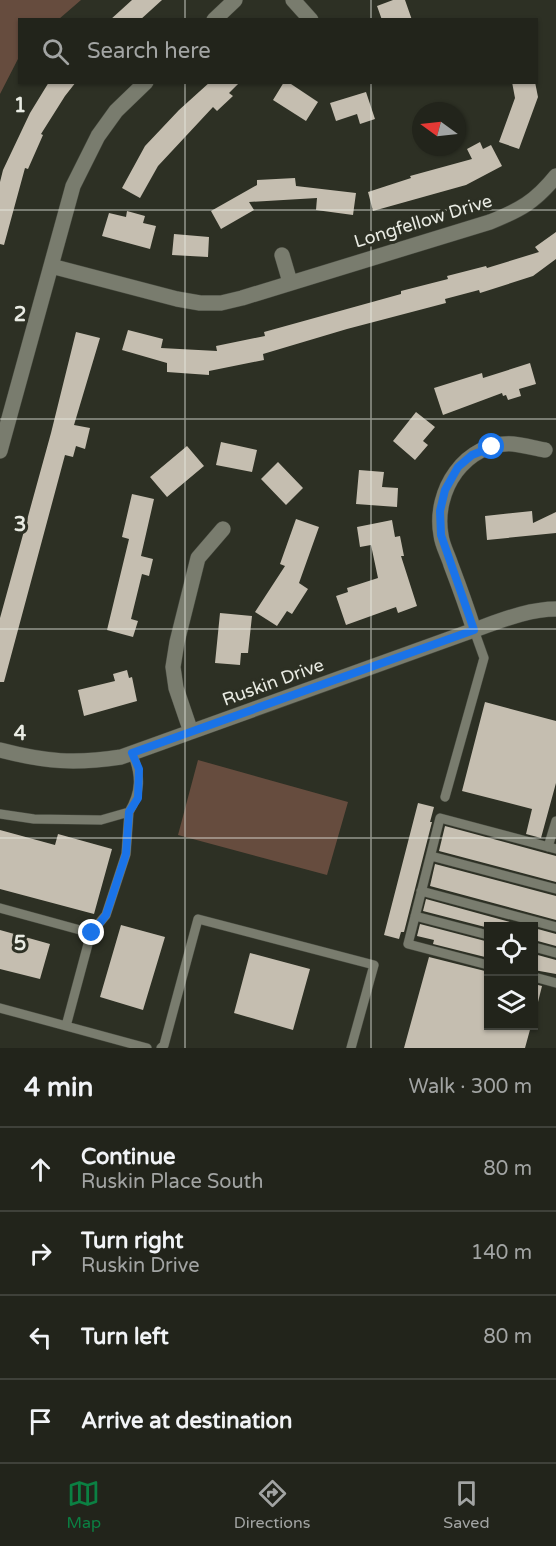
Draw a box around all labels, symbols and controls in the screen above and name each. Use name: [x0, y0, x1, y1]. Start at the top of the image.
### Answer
search box: [18, 18, 538, 84]
icon: search: [39, 35, 72, 68]
text: Search here: [87, 38, 211, 64]
text: 1: [14, 94, 26, 118]
north arrow: [412, 102, 466, 156]
street label: Longfellow Drive: [351, 190, 495, 252]
text: 2: [14, 303, 26, 327]
route start: [478, 433, 504, 459]
text: 3: [14, 513, 26, 537]
street label: Ruskin Drive: [219, 653, 327, 711]
text: 4: [14, 722, 27, 746]
route end: [78, 919, 104, 945]
map controls: [484, 922, 538, 1030]
button: locate: [484, 922, 538, 976]
text: 5: [14, 932, 26, 956]
button: layers: [484, 976, 538, 1030]
text: 4 min: [24, 1072, 93, 1103]
text: Walk · 300 m: [409, 1075, 532, 1099]
text: Continue: [81, 1144, 176, 1170]
icon: ahead: [24, 1153, 57, 1186]
text: 80 m: [483, 1157, 532, 1181]
text: Ruskin Place South: [81, 1170, 263, 1194]
text: Turn right: [81, 1228, 183, 1254]
icon: right: [24, 1237, 57, 1270]
text: 140 m: [471, 1241, 532, 1265]
text: Ruskin Drive: [81, 1254, 200, 1278]
icon: left: [24, 1321, 57, 1354]
text: Turn left: [81, 1324, 169, 1350]
text: 80 m: [483, 1325, 532, 1349]
icon: arrive: [24, 1405, 57, 1438]
text: Arrive at destination: [81, 1408, 292, 1434]
tab: Map: [66, 1477, 101, 1533]
tab: Directions: [234, 1477, 310, 1533]
tab: Saved: [443, 1477, 490, 1533]

